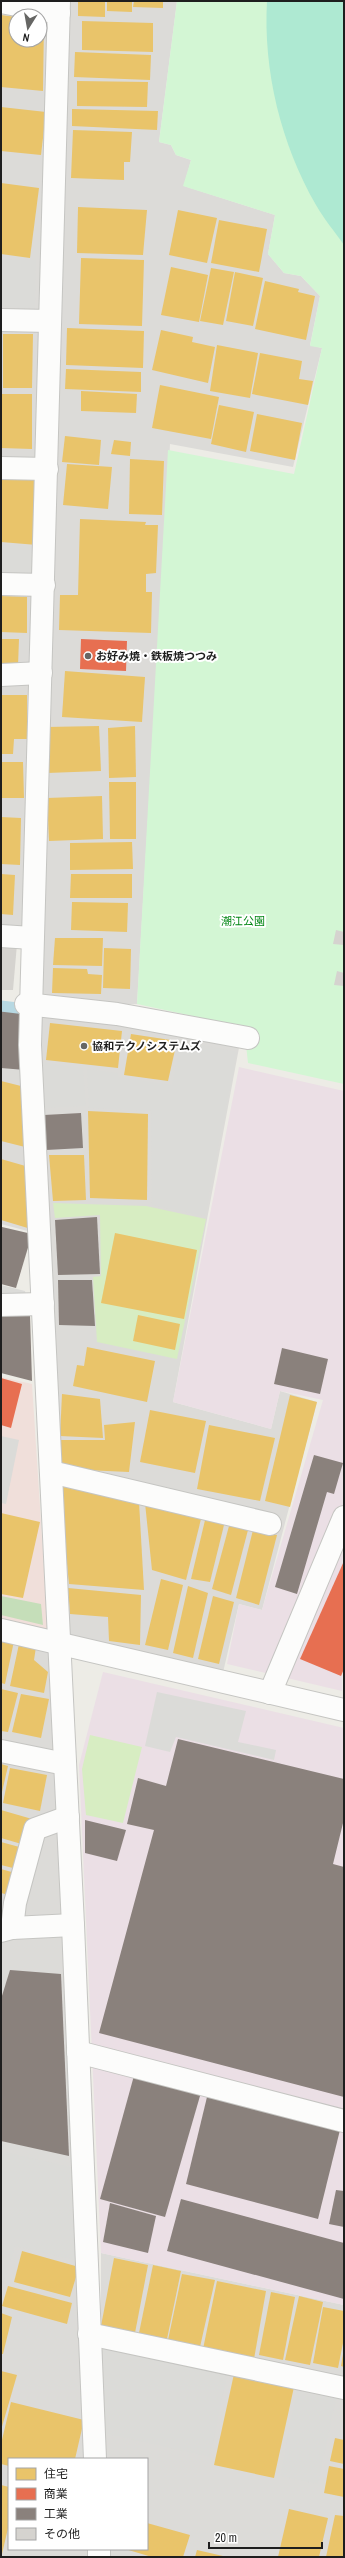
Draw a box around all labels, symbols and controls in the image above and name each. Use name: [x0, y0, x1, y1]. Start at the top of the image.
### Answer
north arrow: [8, 8, 48, 48]
text: N: [22, 30, 31, 45]
place label: お好み焼・鉄板焼つつみ: [96, 649, 217, 663]
marker: お好み焼・鉄板焼つつみ: [83, 651, 93, 661]
park label: 潮江公園: [221, 914, 265, 928]
place label: 協和テクノシステムズ: [92, 1039, 201, 1053]
marker: 協和テクノシステムズ: [79, 1041, 89, 1051]
legend: [8, 2458, 148, 2550]
text: 住宅: [44, 2466, 68, 2482]
text: 商業: [44, 2486, 68, 2502]
text: 工業: [44, 2506, 68, 2522]
scale bar: [209, 2524, 322, 2550]
text: その他: [44, 2526, 80, 2542]
text: 20 m: [215, 2530, 237, 2546]

